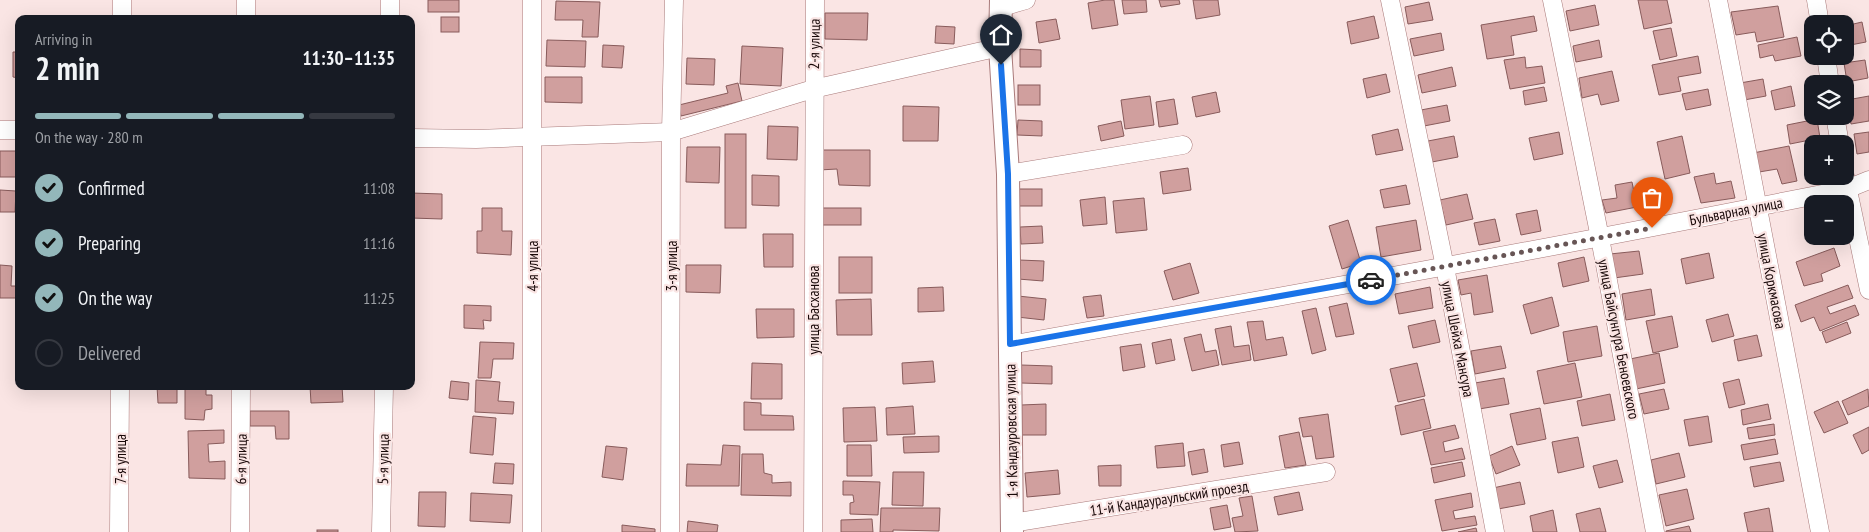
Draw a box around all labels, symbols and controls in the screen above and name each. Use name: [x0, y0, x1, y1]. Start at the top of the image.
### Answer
pin: [980, 14, 1022, 65]
map controls: [1804, 15, 1854, 245]
button: locate: [1804, 15, 1854, 65]
street label: 2-я улица: [804, 18, 824, 70]
icon: home: [987, 21, 1015, 49]
text: Arriving in: [35, 29, 92, 49]
text: 11:30–11:35: [302, 46, 395, 70]
text: 2 min: [35, 47, 100, 89]
button: layers: [1804, 75, 1854, 125]
text: On the way · 280 m: [35, 127, 143, 147]
button: +: [1804, 135, 1854, 185]
icon: check: [35, 174, 63, 202]
text: Confirmed: [78, 176, 145, 200]
pin: [1631, 177, 1673, 228]
text: 11:08: [363, 178, 395, 198]
icon: bag: [1638, 184, 1666, 212]
street label: Бульварная улица: [1688, 193, 1784, 229]
button: −: [1804, 195, 1854, 245]
icon: check: [35, 229, 63, 257]
text: Preparing: [78, 231, 141, 255]
street label: улица Коркмасова: [1753, 232, 1791, 330]
text: 11:16: [363, 233, 395, 253]
street label: 4-я улица: [523, 241, 542, 291]
street label: 3-я улица: [662, 241, 681, 291]
courier: [1346, 255, 1396, 305]
street label: улица Байсунгура Беноевского: [1594, 257, 1644, 421]
street label: улица Басханова: [804, 266, 823, 355]
icon: car: [1357, 266, 1385, 294]
street label: улица Шейха Мансура: [1437, 279, 1479, 399]
icon: check: [35, 284, 63, 312]
text: On the way: [78, 286, 152, 310]
text: 11:25: [363, 288, 395, 308]
text: Delivered: [78, 341, 141, 365]
street label: 1-я Кандауровская улица: [1000, 364, 1022, 498]
street label: 6-я улица: [231, 433, 251, 485]
street label: 5-я улица: [373, 433, 393, 485]
street label: 7-я улица: [111, 434, 130, 484]
street label: 11-й Кандаураульский проезд: [1088, 476, 1250, 520]

